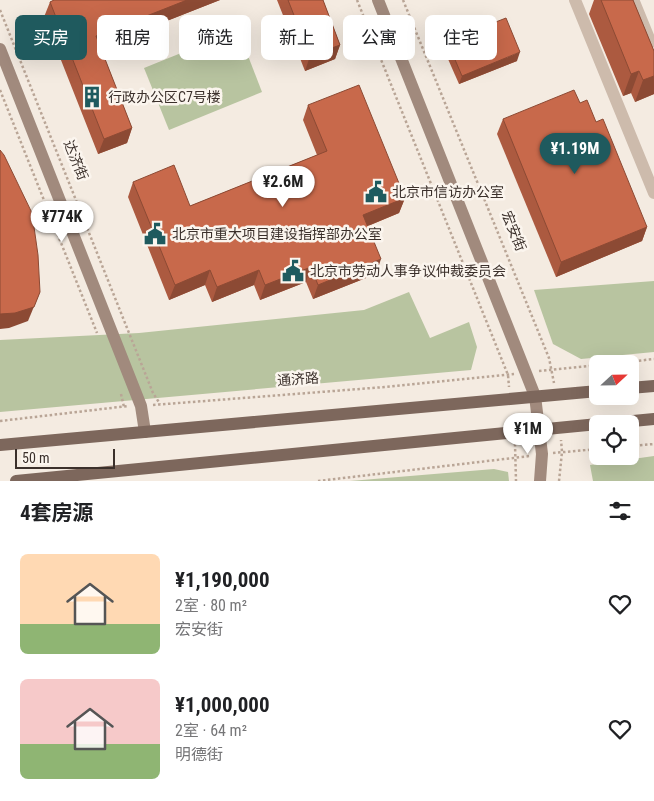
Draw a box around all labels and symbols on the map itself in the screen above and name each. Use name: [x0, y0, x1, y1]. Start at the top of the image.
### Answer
building icon: 行政办公区C7号楼: [79, 84, 105, 110]
place label: 行政办公区C7号楼: [108, 89, 221, 105]
pin: ¥1.19M: [534, 132, 616, 175]
street label: 达济街: [61, 138, 91, 182]
pin: ¥2.6M: [248, 166, 318, 208]
public building icon: 北京市信访办公室: [363, 179, 389, 205]
place label: 北京市信访办公室: [392, 184, 504, 200]
pin: ¥774K: [27, 200, 97, 243]
street label: 宏安街: [499, 209, 529, 253]
public building icon: 北京市重大项目建设指挥部办公室: [142, 221, 168, 247]
place label: 北京市重大项目建设指挥部办公室: [172, 226, 382, 242]
public building icon: 北京市劳动人事争议仲裁委员会: [280, 258, 306, 284]
place label: 北京市劳动人事争议仲裁委员会: [310, 263, 506, 279]
north arrow: [589, 355, 639, 405]
street label: 通济路: [276, 370, 320, 388]
pin: ¥1M: [504, 412, 552, 455]
scale bar: [15, 446, 115, 469]

